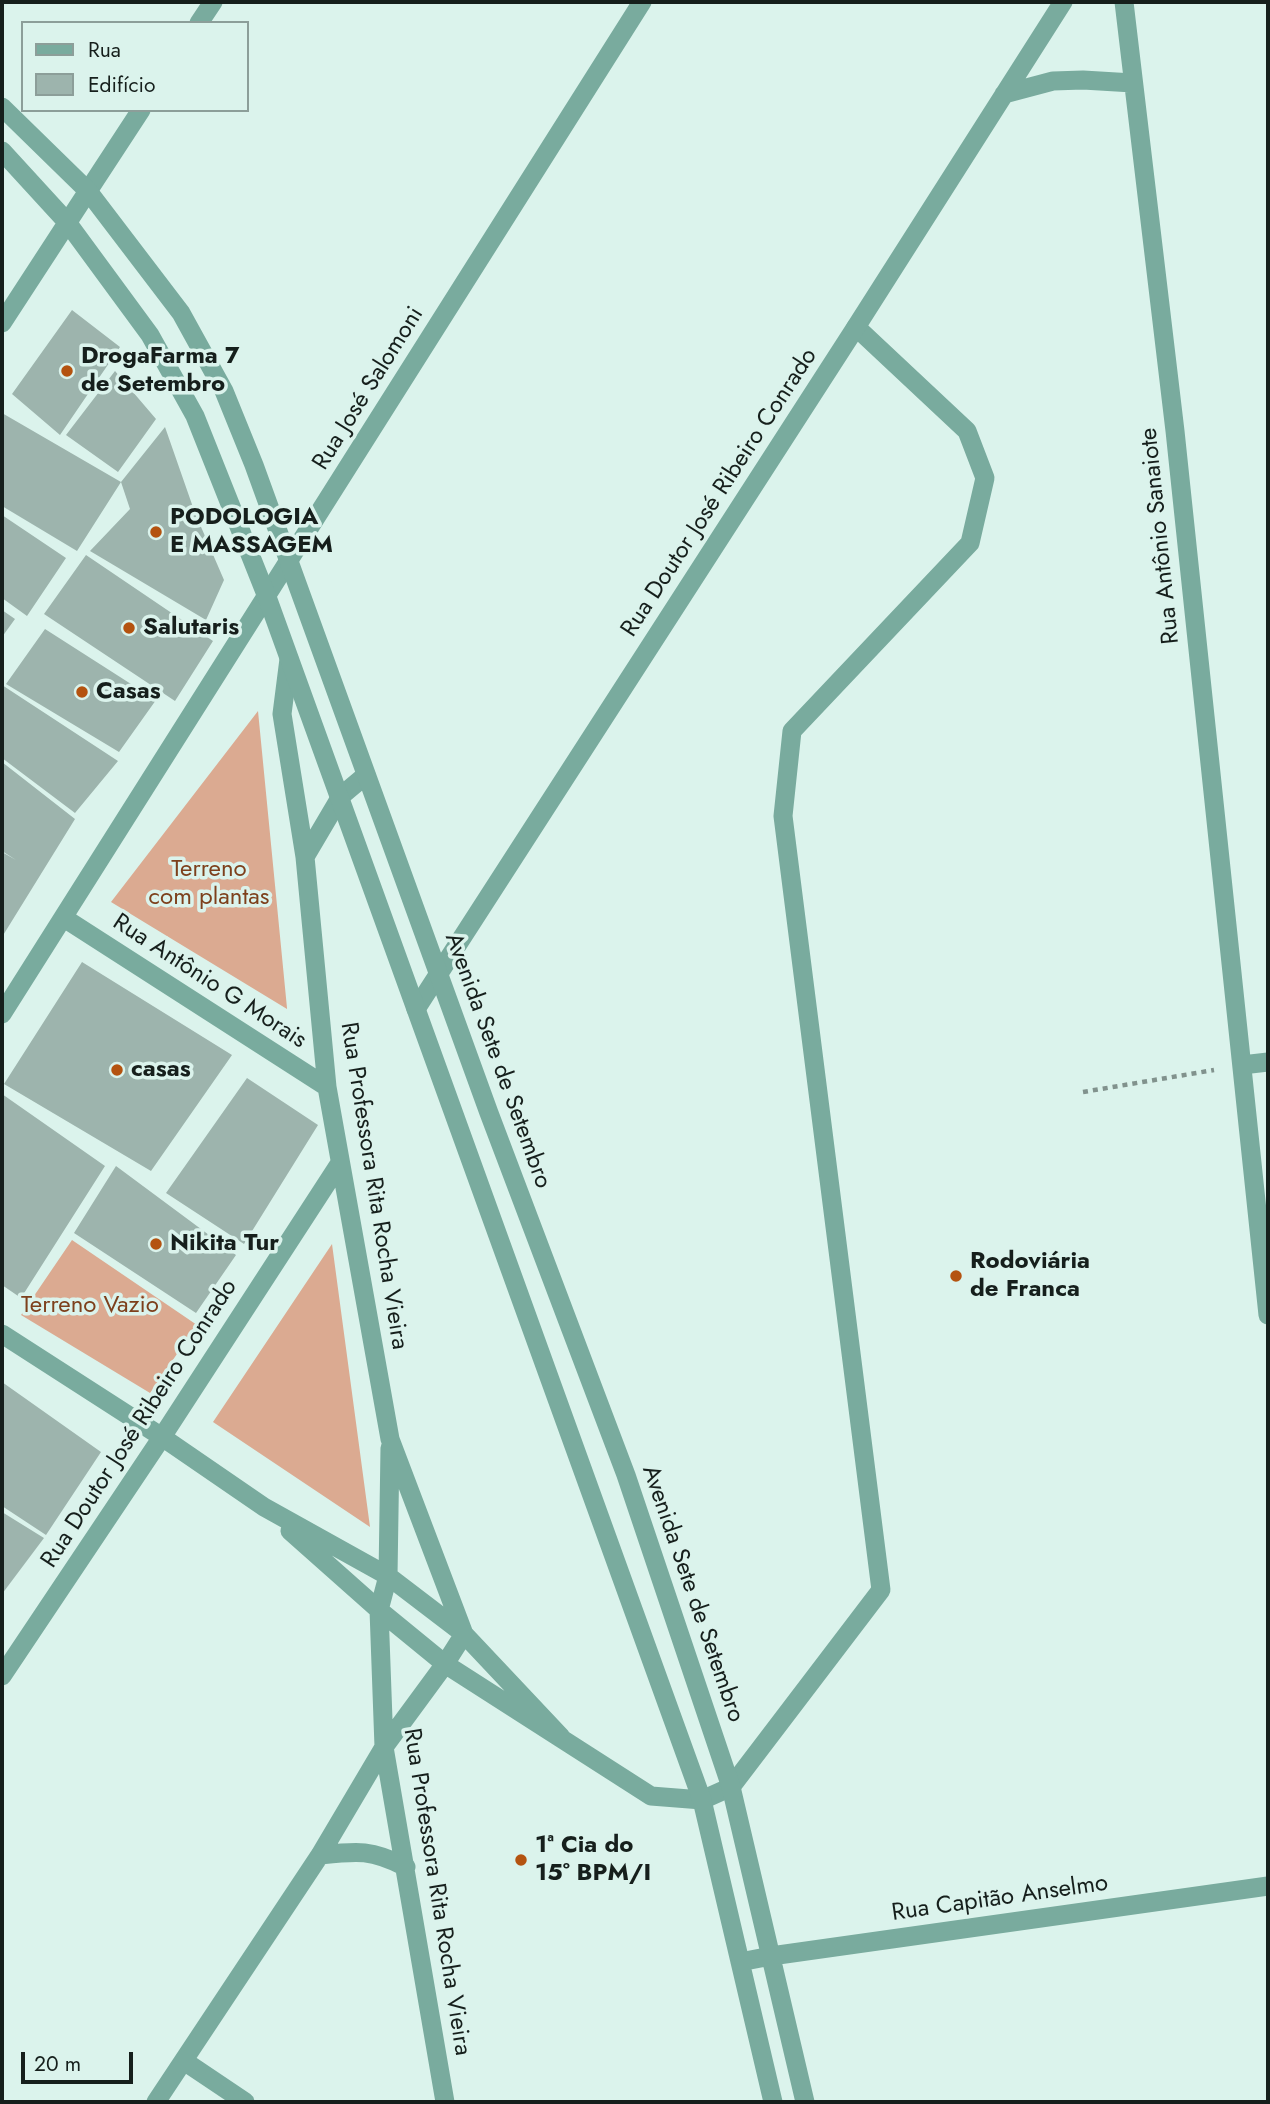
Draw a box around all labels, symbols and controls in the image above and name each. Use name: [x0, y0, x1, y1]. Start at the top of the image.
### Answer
legend: [21, 21, 248, 112]
text: Rua: [88, 35, 121, 65]
text: Edifício: [88, 70, 155, 100]
street label: Rua José Salomoni: [307, 302, 431, 476]
place label: DrogaFarma 7 de Setembro: [81, 343, 239, 399]
street label: Rua Doutor José Ribeiro Conrado: [616, 343, 824, 643]
marker: DrogaFarma 7 de Setembro: [59, 363, 75, 379]
street label: Rua Antônio Sanaiote: [1135, 426, 1187, 646]
place label: PODOLOGIA E MASSAGEM: [170, 504, 333, 560]
marker: PODOLOGIA E MASSAGEM: [148, 524, 164, 540]
place label: Salutaris: [143, 614, 239, 642]
marker: Salutaris: [121, 620, 137, 636]
place label: Casas: [96, 678, 161, 706]
marker: Casas: [74, 684, 90, 700]
park label: Terreno com plantas: [149, 856, 269, 912]
street label: Rua Antônio G Morais: [107, 909, 311, 1055]
street label: Avenida Sete de Setembro: [437, 929, 557, 1193]
street label: Rua Professora Rita Rocha Vieira: [333, 1020, 413, 1352]
place label: casas: [131, 1056, 191, 1084]
marker: casas: [109, 1062, 125, 1078]
place label: Nikita Tur: [170, 1230, 279, 1258]
marker: Nikita Tur: [148, 1236, 164, 1252]
place label: Rodoviária de Franca: [970, 1248, 1090, 1304]
marker: Rodoviária de Franca: [948, 1268, 964, 1284]
street label: Rua Doutor José Ribeiro Conrado: [36, 1274, 244, 1574]
park label: Terreno Vazio: [21, 1292, 159, 1320]
street label: Avenida Sete de Setembro: [635, 1462, 749, 1726]
street label: Rua Professora Rita Rocha Vieira: [396, 1726, 476, 2058]
place label: 1ª Cia do 15º BPM/I: [535, 1832, 651, 1888]
marker: 1ª Cia do 15º BPM/I: [513, 1852, 529, 1868]
street label: Rua Capitão Anselmo: [890, 1870, 1110, 1928]
scale bar: [24, 2038, 136, 2082]
text: 20 m: [34, 2049, 81, 2079]

